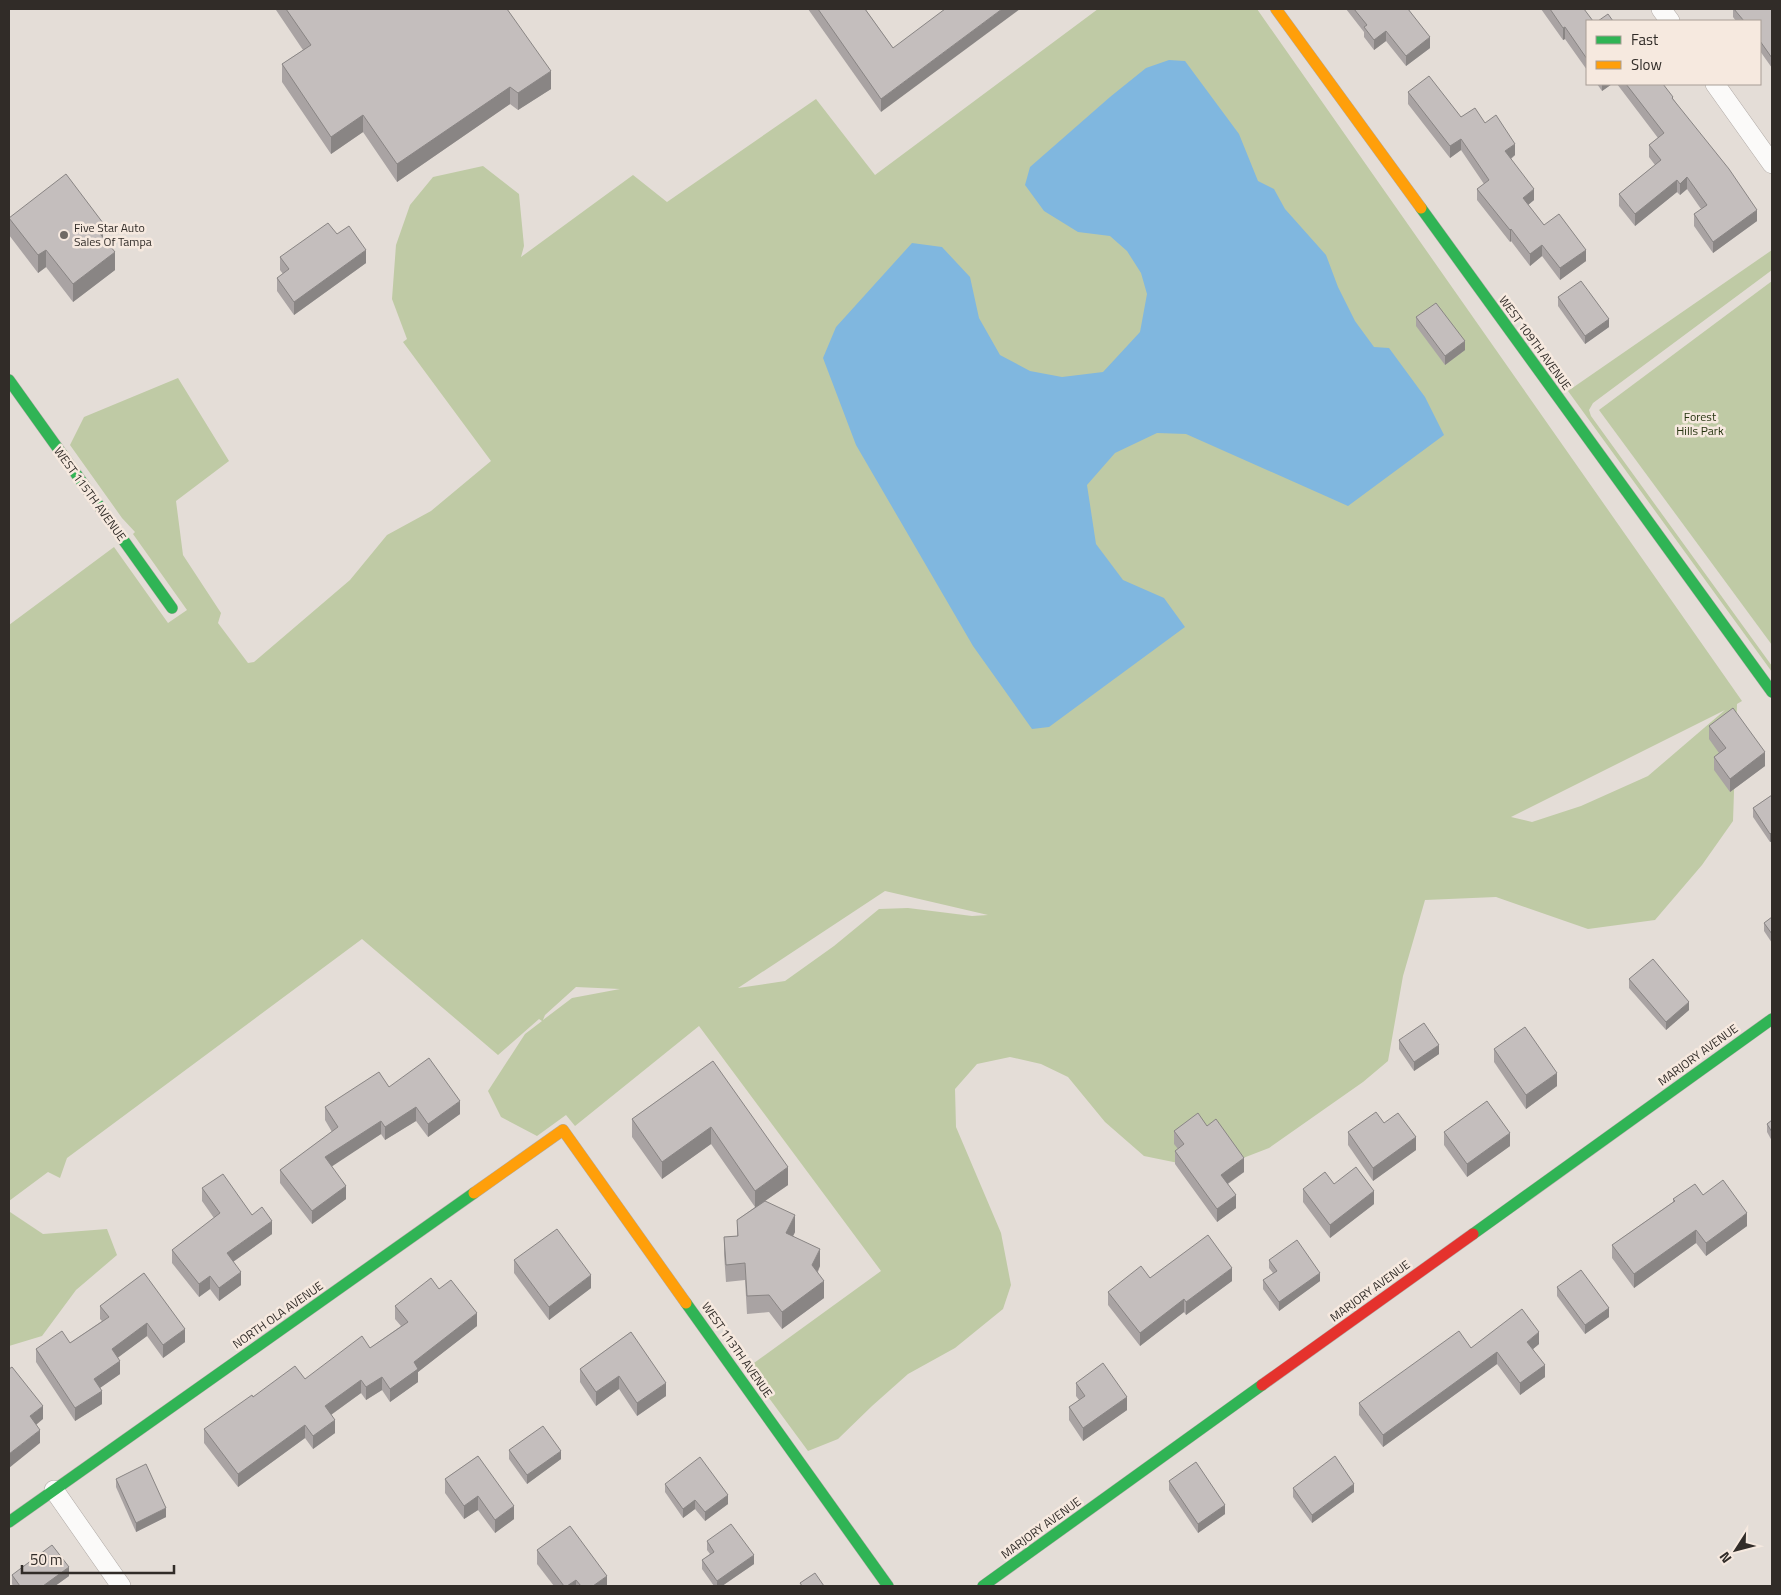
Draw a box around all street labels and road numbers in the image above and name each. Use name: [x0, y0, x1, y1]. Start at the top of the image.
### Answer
street label: WEST 109TH AVENUE: [1495, 291, 1576, 394]
street label: WEST 115TH AVENUE: [50, 442, 131, 545]
street label: MARJORY AVENUE: [1654, 1019, 1742, 1090]
street label: MARJORY AVENUE: [1326, 1255, 1414, 1326]
street label: NORTH OLA AVENUE: [229, 1276, 327, 1353]
street label: WEST 113TH AVENUE: [697, 1298, 778, 1402]
street label: MARJORY AVENUE: [997, 1492, 1085, 1563]

